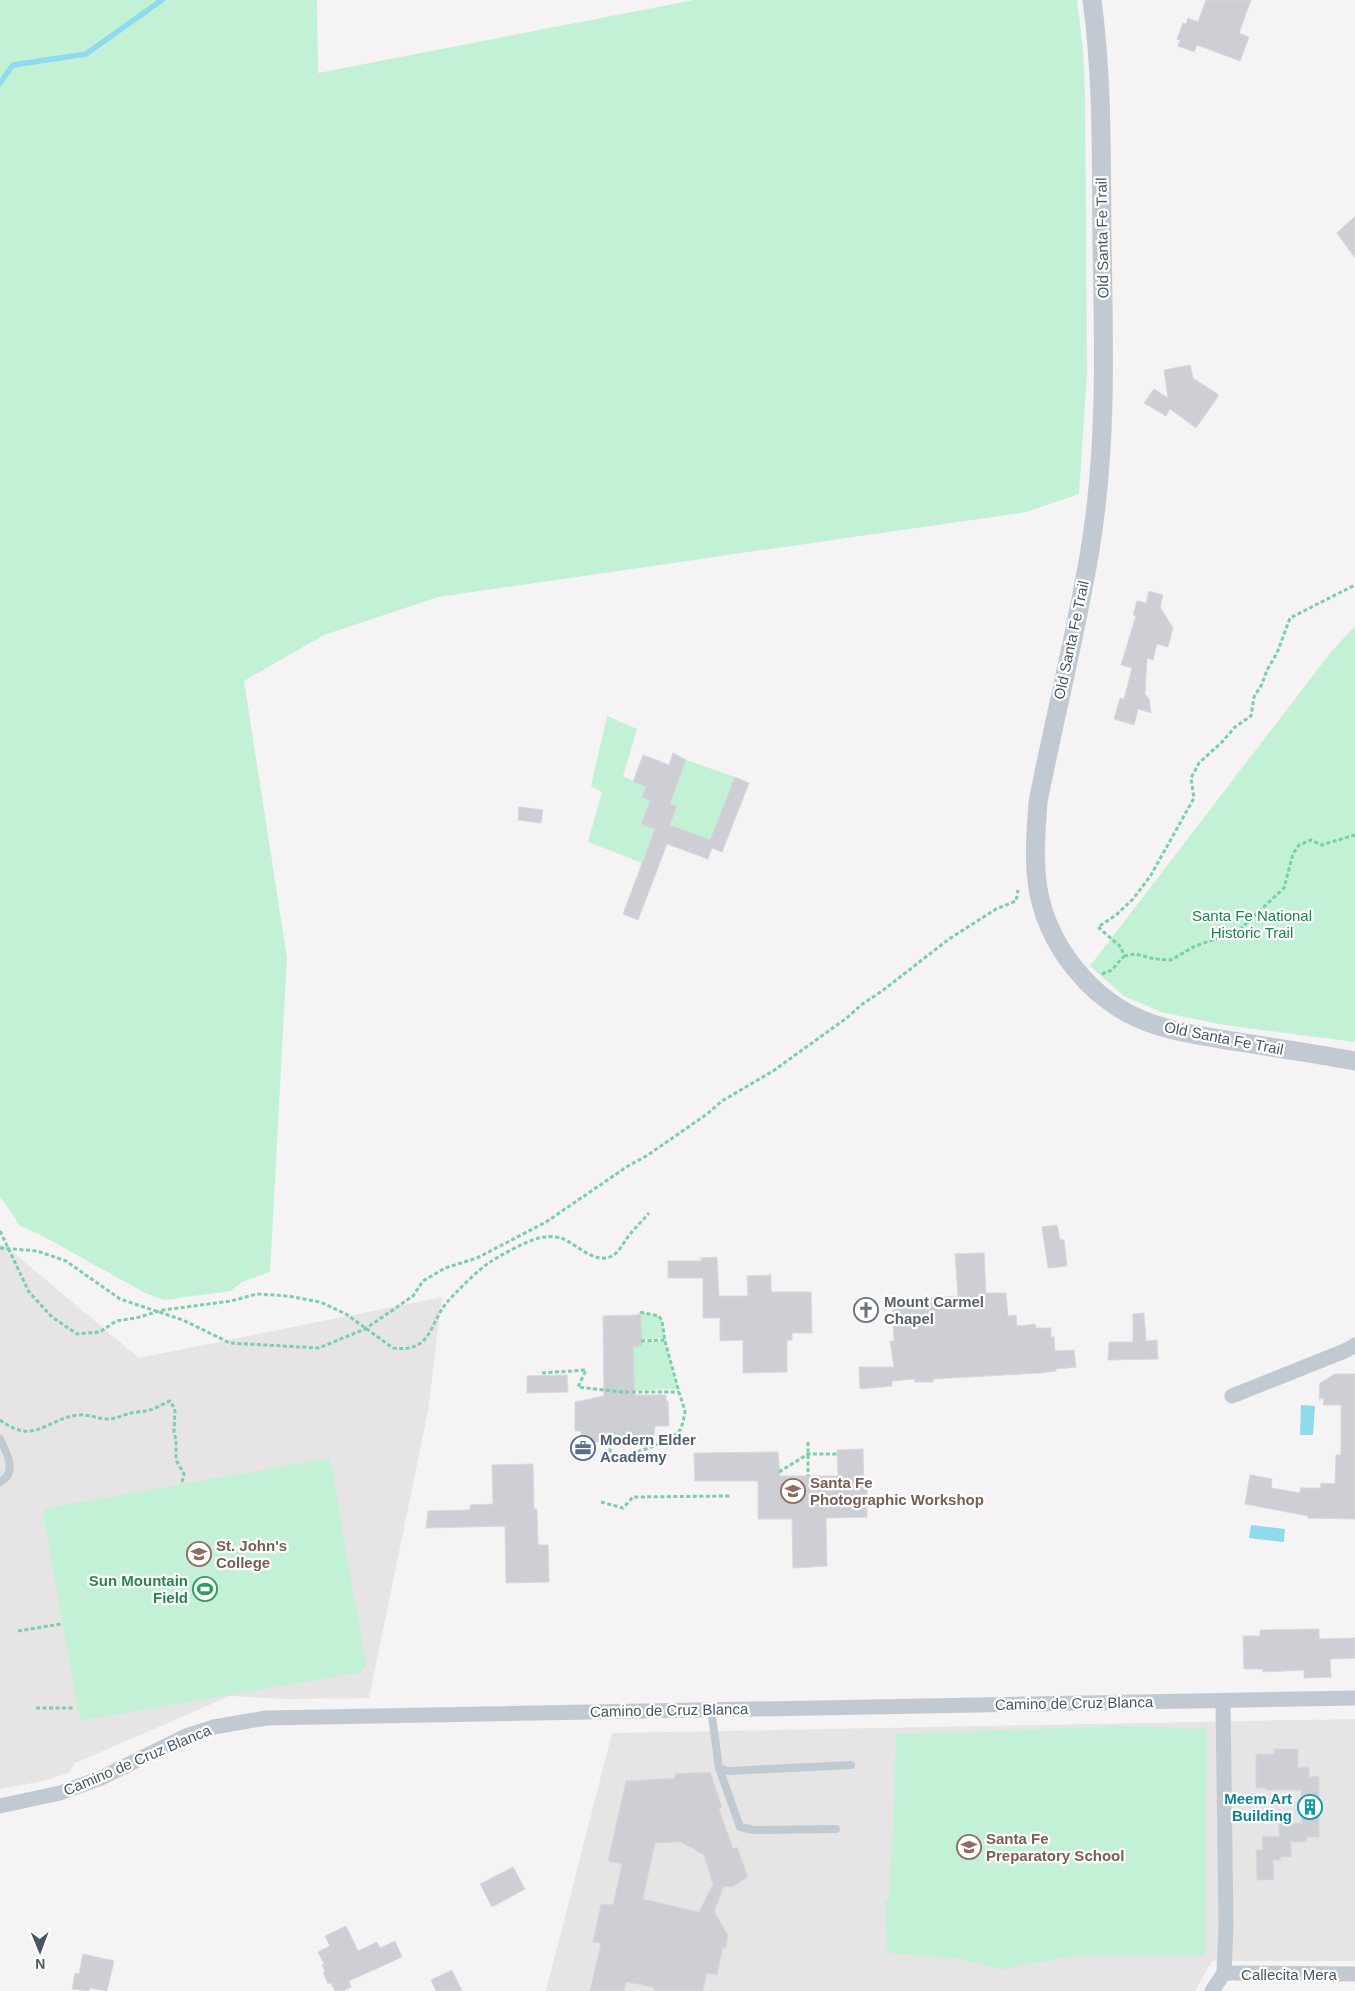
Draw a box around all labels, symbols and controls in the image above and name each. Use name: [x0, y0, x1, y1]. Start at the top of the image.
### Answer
street label: Old Santa Fe Trail: [1092, 177, 1112, 299]
street label: Old Santa Fe Trail: [1050, 579, 1092, 701]
park label: Santa Fe National Historic Trail: [1192, 907, 1312, 941]
street label: Old Santa Fe Trail: [1163, 1018, 1285, 1058]
place label: Mount Carmel Chapel: [884, 1293, 984, 1327]
church icon: Mount Carmel Chapel: [853, 1297, 879, 1323]
place label: Modern Elder Academy: [600, 1431, 696, 1465]
office icon: Modern Elder Academy: [570, 1435, 596, 1461]
place label: Santa Fe Photographic Workshop: [810, 1474, 984, 1508]
school or university icon: Santa Fe Photographic Workshop: [780, 1478, 806, 1504]
place label: St. John's College: [216, 1537, 287, 1571]
school or university icon: St. John's College: [186, 1541, 212, 1567]
place label: Sun Mountain Field: [89, 1572, 188, 1606]
sports icon: Sun Mountain Field: [192, 1576, 218, 1602]
street label: Camino de Cruz Blanca: [995, 1693, 1154, 1713]
street label: Camino de Cruz Blanca: [590, 1700, 749, 1720]
street label: Camino de Cruz Blanca: [61, 1721, 214, 1799]
place label: Meem Art Building: [1224, 1790, 1292, 1824]
building icon: Meem Art Building: [1297, 1794, 1323, 1820]
place label: Santa Fe Preparatory School: [986, 1830, 1124, 1864]
school or university icon: Santa Fe Preparatory School: [956, 1834, 982, 1860]
north arrow: [15, 1926, 65, 1976]
text: N: [35, 1956, 45, 1972]
street label: Callecita Mera: [1241, 1966, 1338, 1983]

